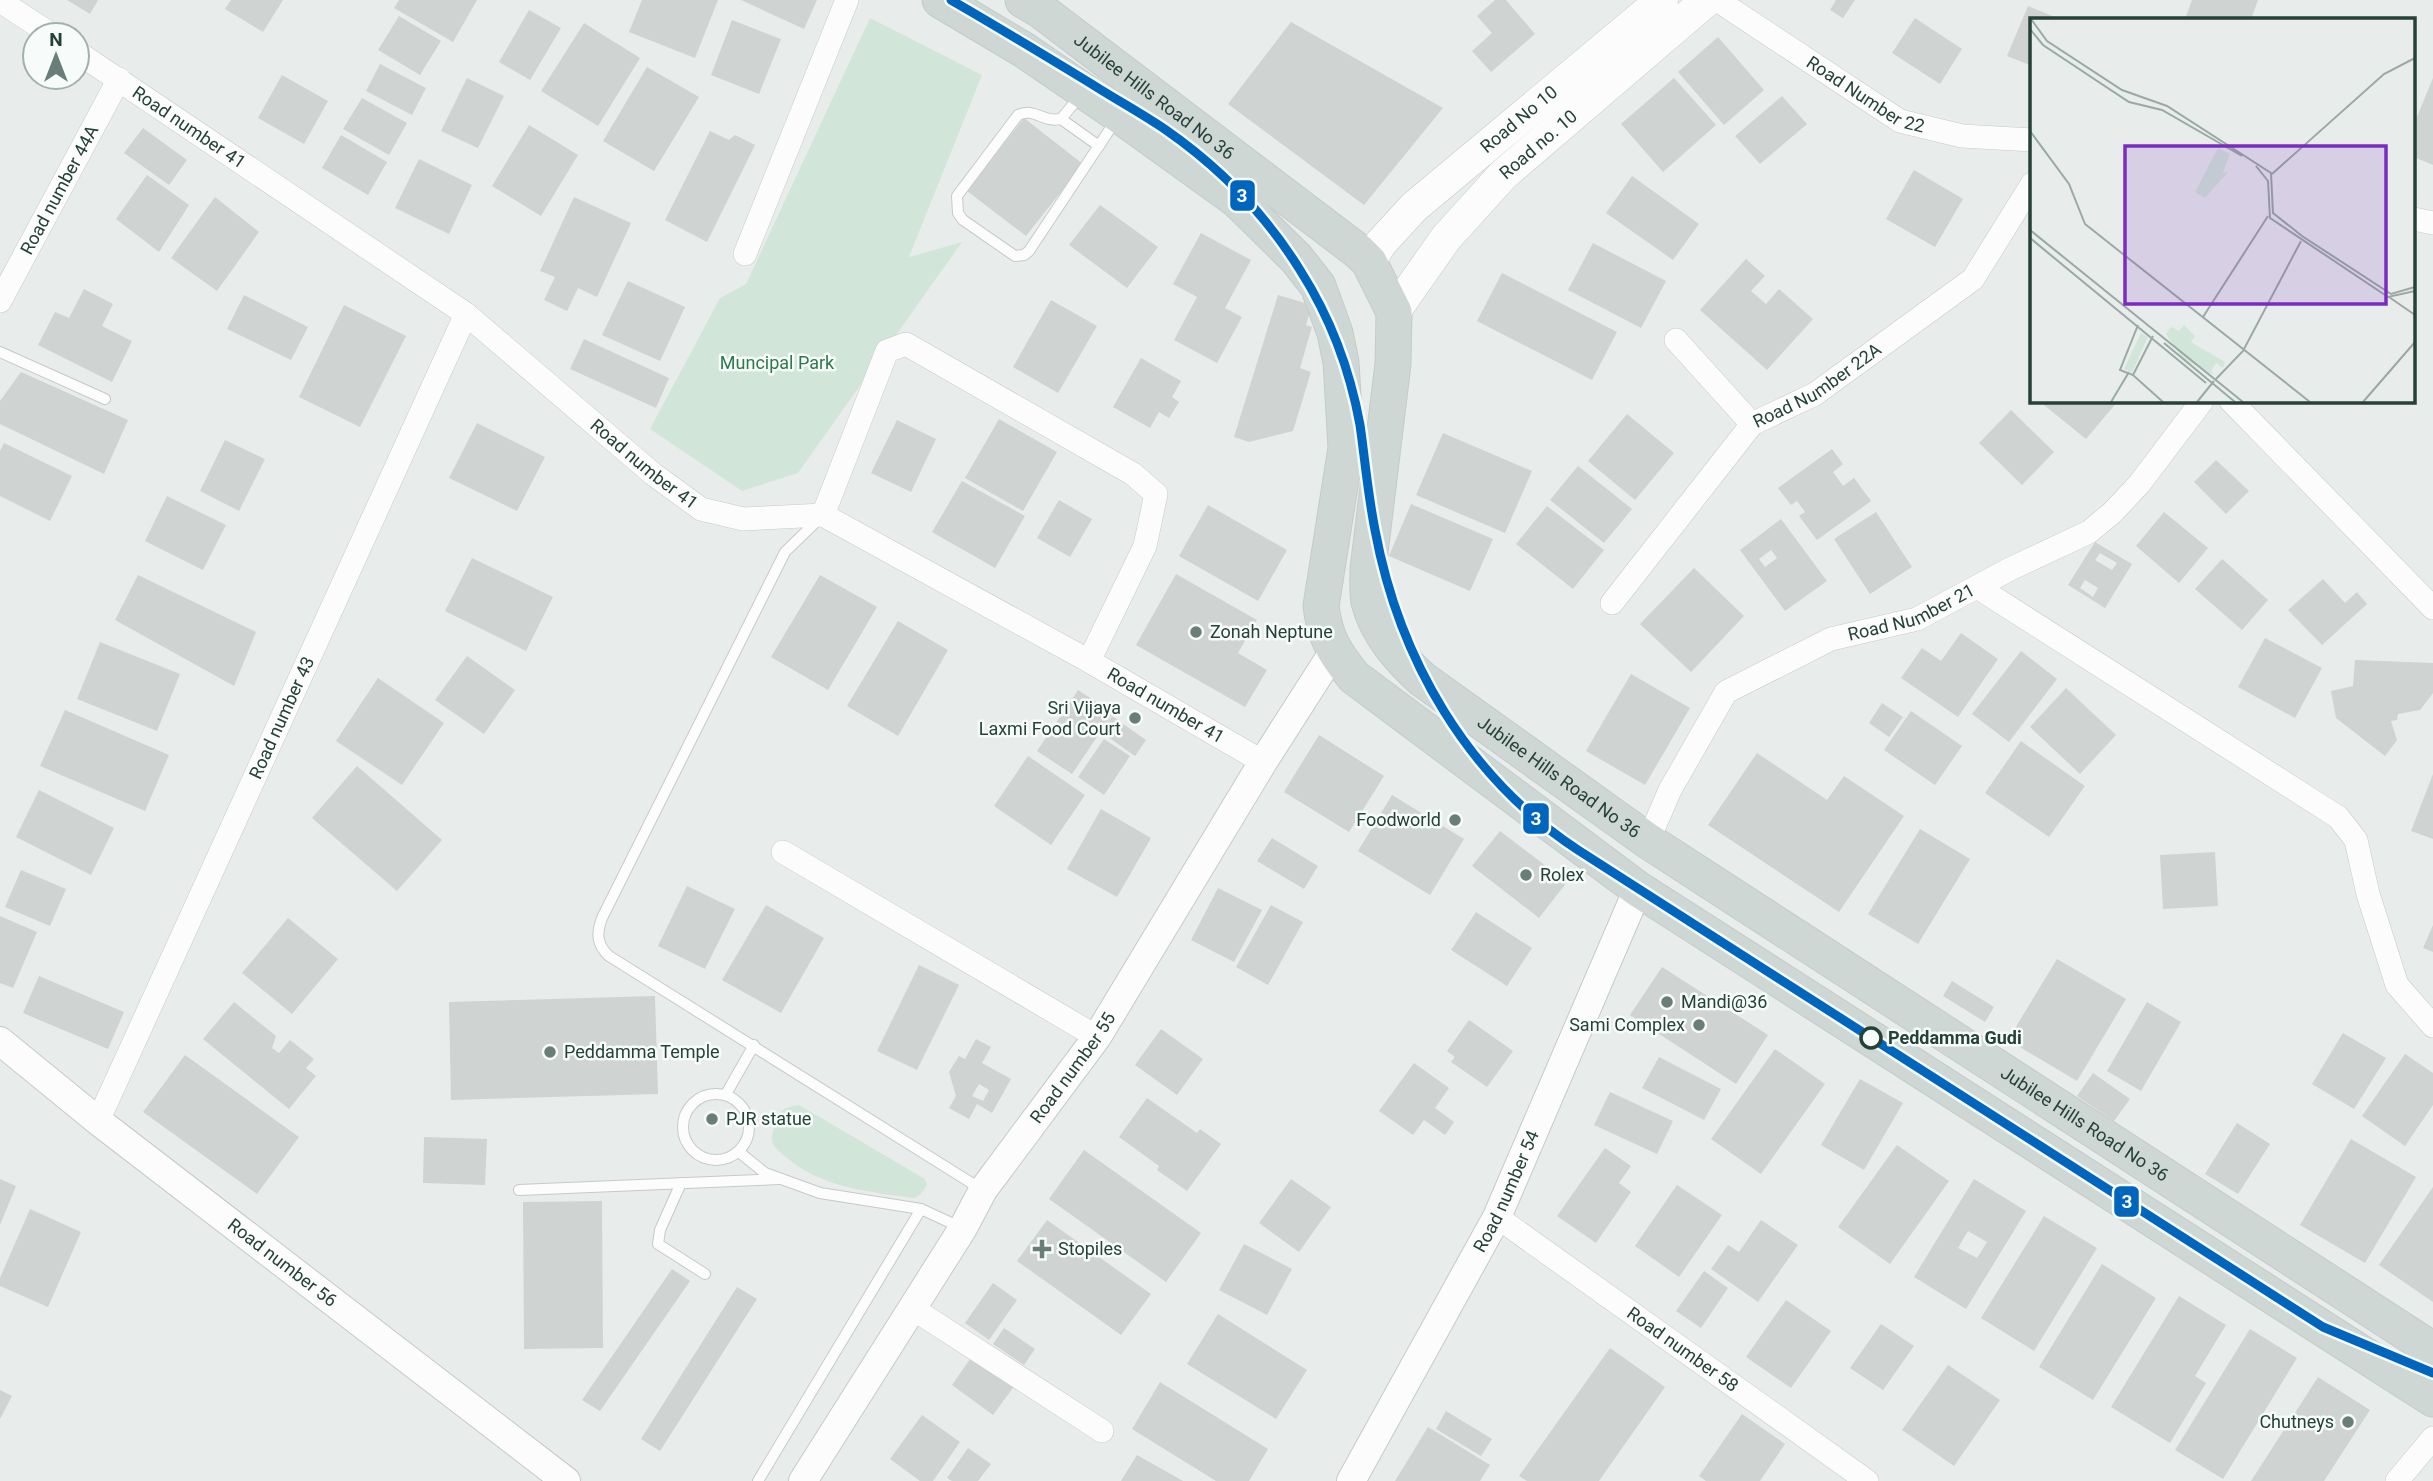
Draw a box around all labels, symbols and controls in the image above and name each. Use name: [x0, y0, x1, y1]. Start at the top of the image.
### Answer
inset map: [2030, 18, 2416, 402]
north arrow: [21, 21, 91, 91]
text: N: [49, 28, 63, 51]
street label: Jubilee Hills Road No 36: [1070, 29, 1239, 164]
street label: Road Number 22: [1803, 51, 1927, 137]
street label: Road number 41: [129, 81, 250, 173]
street label: Road No 10: [1476, 81, 1561, 157]
street label: Road no. 10: [1495, 105, 1581, 183]
street label: Road number 44A: [16, 121, 102, 258]
line badge: 3: [1229, 179, 1256, 212]
text: 3: [1237, 184, 1247, 207]
street label: Road Number 22A: [1749, 338, 1885, 432]
park label: Muncipal Park: [720, 352, 835, 373]
street label: Road number 41: [586, 414, 702, 513]
street label: Road Number 21: [1846, 579, 1978, 645]
place label: Zonah Neptune: [1210, 621, 1333, 642]
marker: Zonah Neptune: [1188, 624, 1204, 640]
street label: Road number 43: [244, 653, 318, 782]
street label: Road number 41: [1104, 663, 1228, 747]
place label: Sri Vijaya Laxmi Food Court: [979, 697, 1121, 739]
marker: Sri Vijaya Laxmi Food Court: [1127, 710, 1143, 726]
street label: Jubilee Hills Road No 36: [1474, 711, 1644, 843]
line badge: 3: [1522, 802, 1550, 835]
place label: Foodworld: [1356, 809, 1441, 830]
marker: Foodworld: [1447, 812, 1463, 828]
place label: Rolex: [1540, 864, 1584, 885]
marker: Rolex: [1518, 867, 1534, 883]
place label: Mandi@36: [1681, 991, 1767, 1012]
marker: Mandi@36: [1659, 994, 1675, 1010]
street label: Road number 55: [1025, 1008, 1119, 1127]
place label: Sami Complex: [1569, 1014, 1685, 1035]
marker: Sami Complex: [1691, 1017, 1707, 1033]
marker: Peddamma Gudi: [1860, 1027, 1882, 1049]
place label: Peddamma Gudi: [1888, 1027, 2022, 1048]
place label: Peddamma Temple: [564, 1041, 720, 1062]
marker: Peddamma Temple: [542, 1044, 558, 1060]
street label: Jubilee Hills Road No 36: [1997, 1062, 2173, 1186]
place label: PJR statue: [726, 1108, 811, 1129]
marker: PJR statue: [704, 1111, 720, 1127]
street label: Road number 54: [1469, 1127, 1543, 1256]
line badge: 3: [2113, 1185, 2140, 1218]
text: 3: [2122, 1190, 2132, 1213]
street label: Road number 56: [224, 1214, 341, 1311]
place label: Stopiles: [1058, 1238, 1122, 1259]
marker: Stopiles: [1032, 1239, 1052, 1259]
street label: Road number 58: [1623, 1302, 1743, 1396]
place label: Chutneys: [2259, 1411, 2334, 1432]
marker: Chutneys: [2340, 1414, 2356, 1430]

